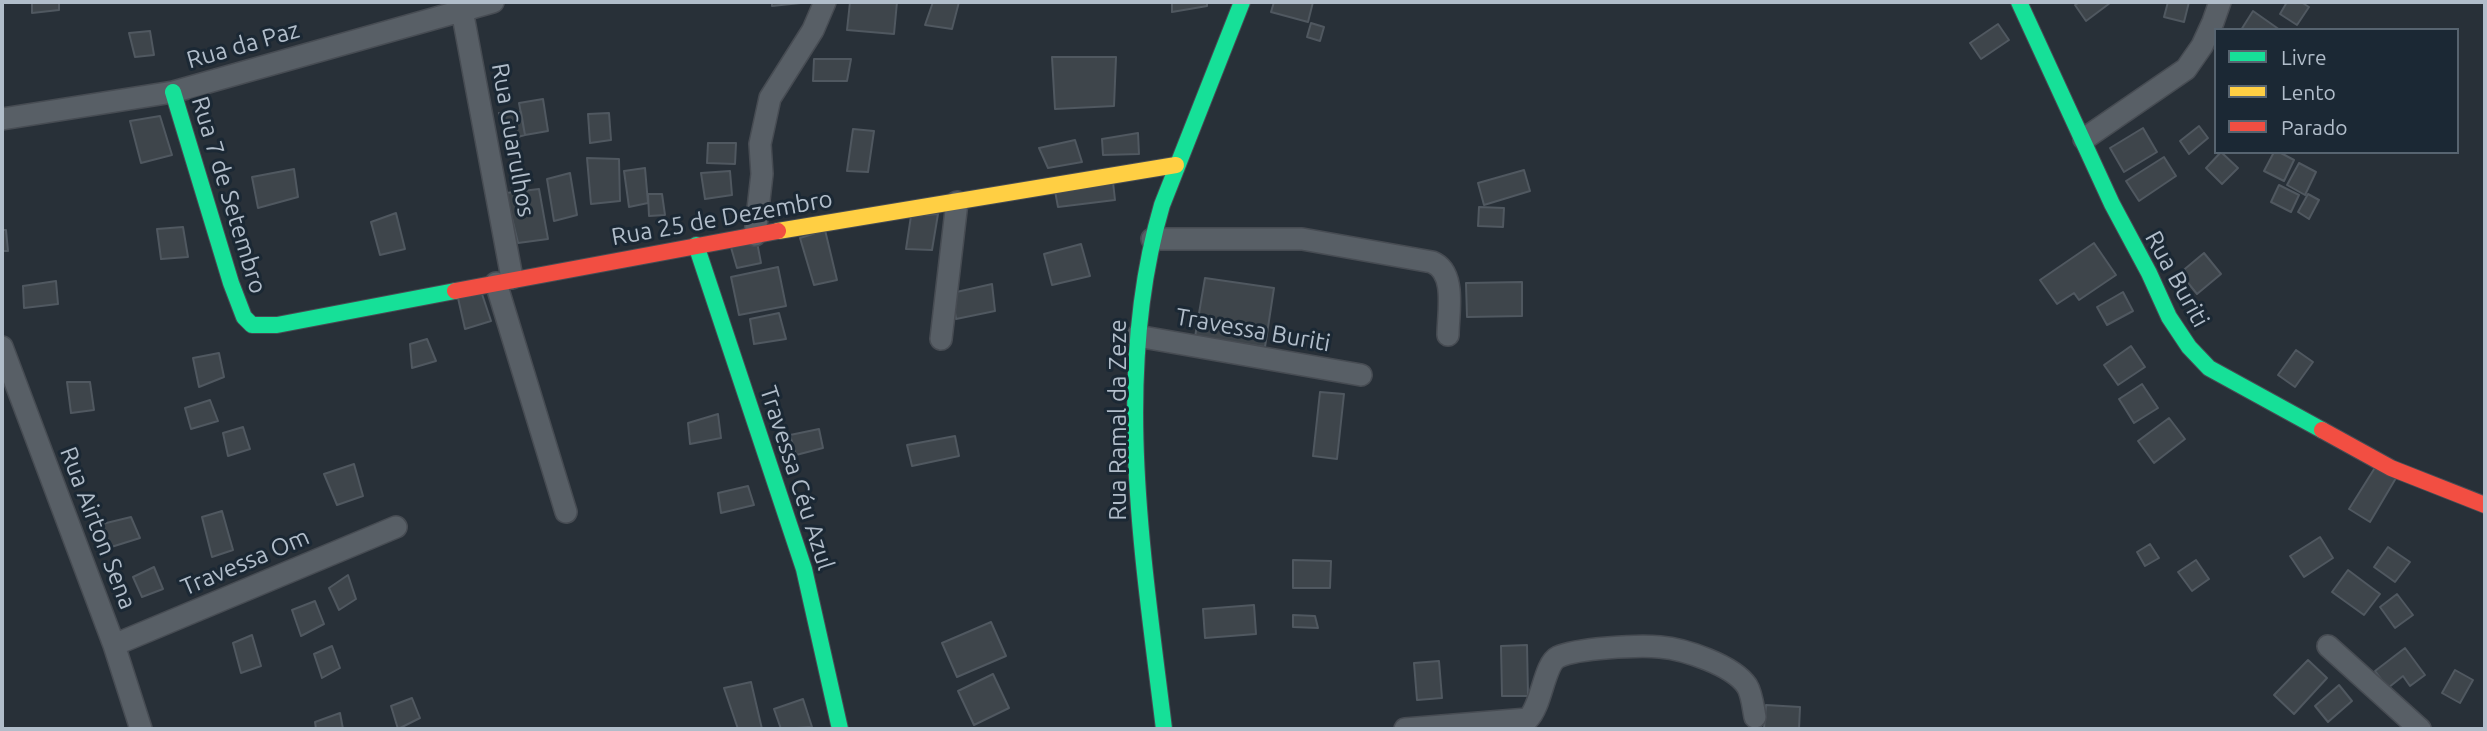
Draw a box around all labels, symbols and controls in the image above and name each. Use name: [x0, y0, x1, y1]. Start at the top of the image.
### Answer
street label: Rua da Paz: [183, 15, 303, 75]
legend: [2214, 28, 2459, 154]
text: Livre: [2281, 45, 2327, 69]
street label: Rua Guarulhos: [485, 61, 541, 219]
text: Lento: [2281, 80, 2336, 104]
street label: Rua 7 de Setembro: [185, 93, 273, 297]
text: Parado: [2281, 115, 2347, 139]
street label: Rua 25 de Dezembro: [609, 184, 835, 252]
street label: Rua Buriti: [2139, 226, 2215, 332]
street label: Travessa Buriti: [1173, 302, 1333, 358]
street label: Rua Ramal da Zeze: [1104, 319, 1132, 521]
street label: Travessa Céu Azul: [754, 382, 840, 574]
street label: Rua Airton Sena: [54, 443, 142, 613]
street label: Travessa Om: [176, 522, 314, 602]

